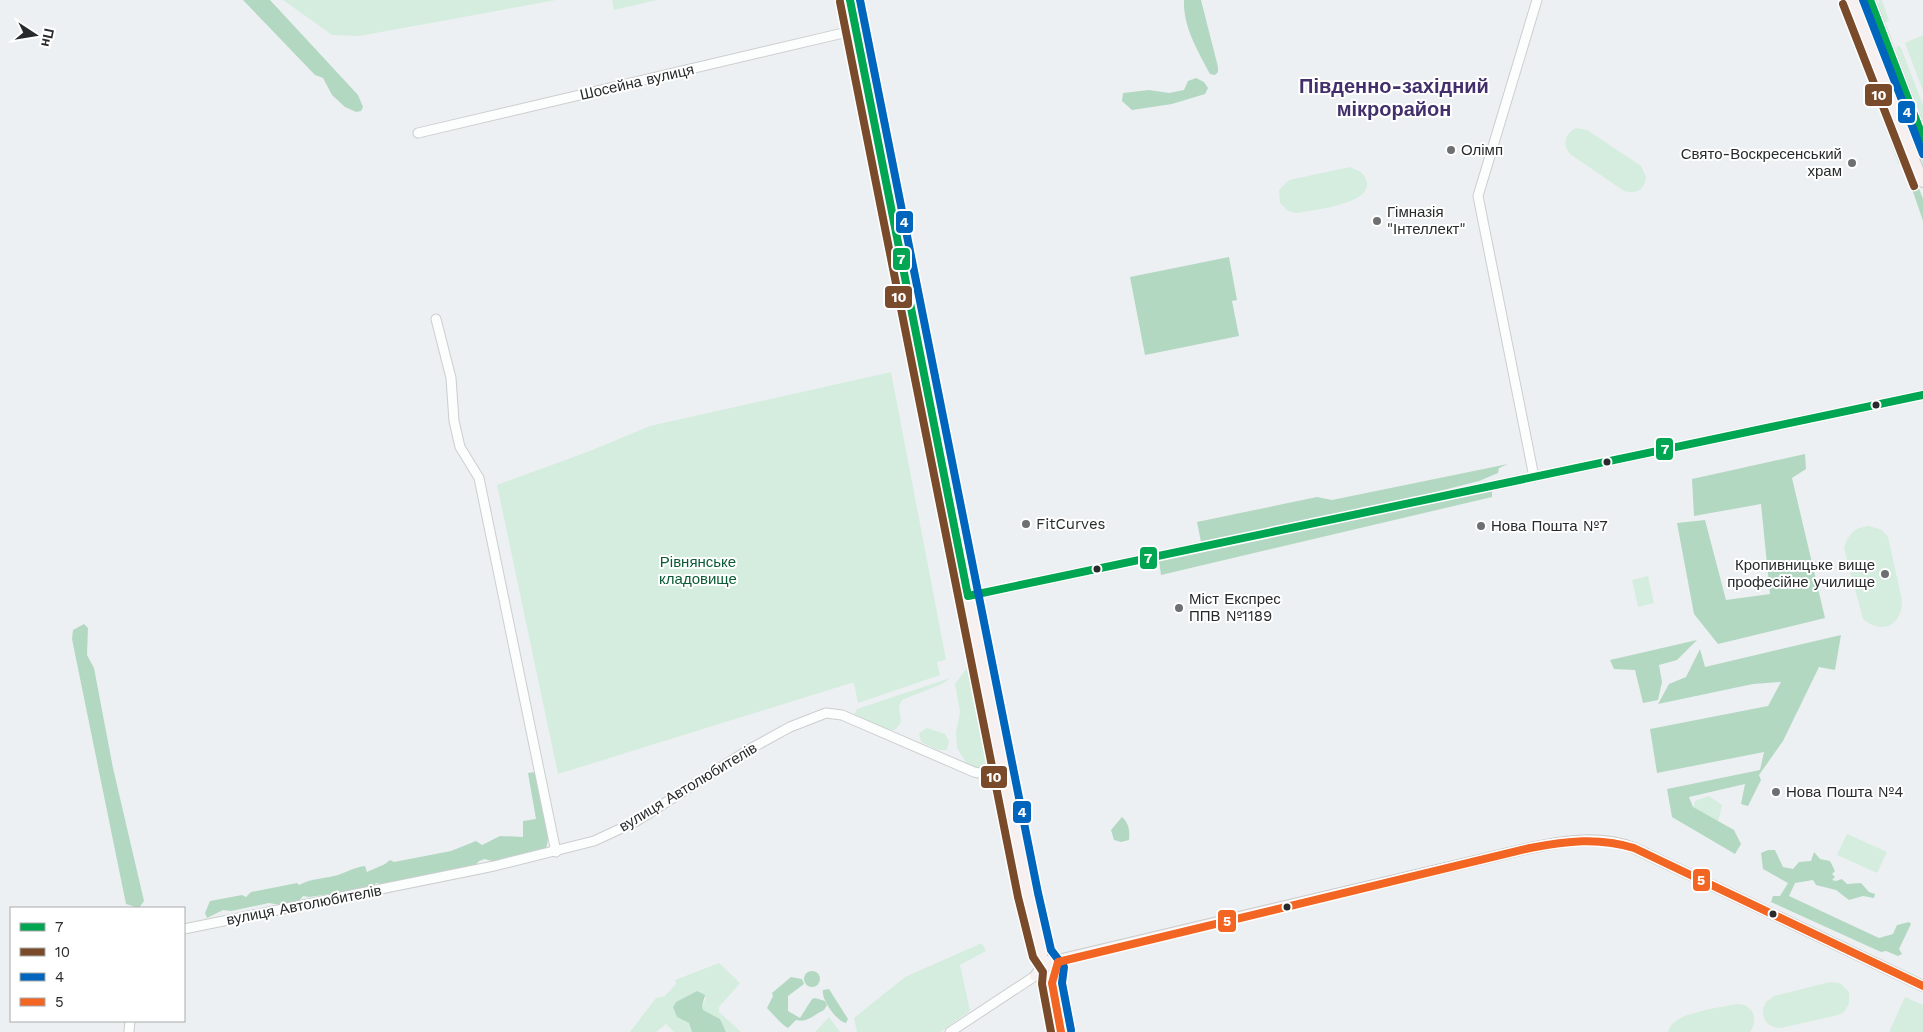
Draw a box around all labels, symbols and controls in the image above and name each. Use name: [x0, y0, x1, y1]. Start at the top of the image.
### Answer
north arrow: [10, 10, 60, 60]
text: Пн: [38, 27, 57, 48]
street label: Шосейна вулиця: [578, 60, 696, 104]
district label: Південно-західний мікрорайон: [1299, 74, 1489, 121]
line badge: 10: [1864, 83, 1893, 107]
text: 10: [1871, 87, 1887, 103]
line badge: 4: [1897, 100, 1916, 124]
text: 4: [1902, 104, 1912, 120]
place label: Олімп: [1461, 141, 1503, 159]
marker: Олімп: [1445, 144, 1457, 156]
place label: Свято-Воскресенський храм: [1681, 145, 1842, 180]
marker: Свято-Воскресенський храм: [1846, 157, 1858, 169]
place label: Гімназія "Інтеллект": [1387, 203, 1466, 238]
line badge: 4: [895, 210, 914, 234]
text: 4: [899, 214, 909, 230]
marker: Гімназія "Інтеллект": [1371, 215, 1383, 227]
line badge: 7: [892, 247, 911, 271]
text: 7: [897, 251, 906, 267]
line badge: 10: [884, 285, 913, 309]
text: 10: [891, 289, 907, 305]
unlabelled marker: [1871, 400, 1881, 410]
line badge: 7: [1655, 437, 1674, 461]
text: 7: [1661, 441, 1670, 457]
unlabelled marker: [1602, 457, 1612, 467]
place label: FitCurves: [1036, 515, 1106, 533]
place label: Нова Пошта №7: [1491, 517, 1608, 535]
marker: FitCurves: [1020, 518, 1032, 530]
marker: Нова Пошта №7: [1475, 520, 1487, 532]
line badge: 7: [1139, 546, 1158, 570]
text: 7: [1144, 550, 1153, 566]
park label: Рівнянське кладовище: [659, 553, 737, 588]
place label: Кропивницьке вище професійне училище: [1727, 556, 1875, 591]
unlabelled marker: [1092, 564, 1102, 574]
marker: Кропивницьке вище професійне училище: [1879, 568, 1891, 580]
place label: Міст Експрес ППВ №1189: [1189, 590, 1281, 625]
marker: Міст Експрес ППВ №1189: [1173, 602, 1185, 614]
street label: вулиця Автолюбителів: [616, 739, 760, 835]
line badge: 10: [980, 765, 1008, 789]
text: 10: [986, 769, 1002, 785]
place label: Нова Пошта №4: [1786, 783, 1903, 801]
marker: Нова Пошта №4: [1770, 786, 1782, 798]
line badge: 4: [1012, 800, 1032, 824]
text: 4: [1017, 804, 1027, 820]
line badge: 5: [1692, 868, 1711, 892]
text: 5: [1697, 872, 1705, 888]
street label: вулиця Автолюбителів: [225, 881, 383, 929]
unlabelled marker: [1282, 902, 1292, 912]
legend: [10, 907, 185, 1022]
line badge: 5: [1217, 909, 1237, 933]
unlabelled marker: [1768, 909, 1778, 919]
text: 5: [1223, 913, 1231, 929]
text: 7: [55, 918, 63, 936]
text: 10: [55, 943, 70, 961]
text: 4: [55, 968, 64, 986]
text: 5: [55, 993, 64, 1011]

